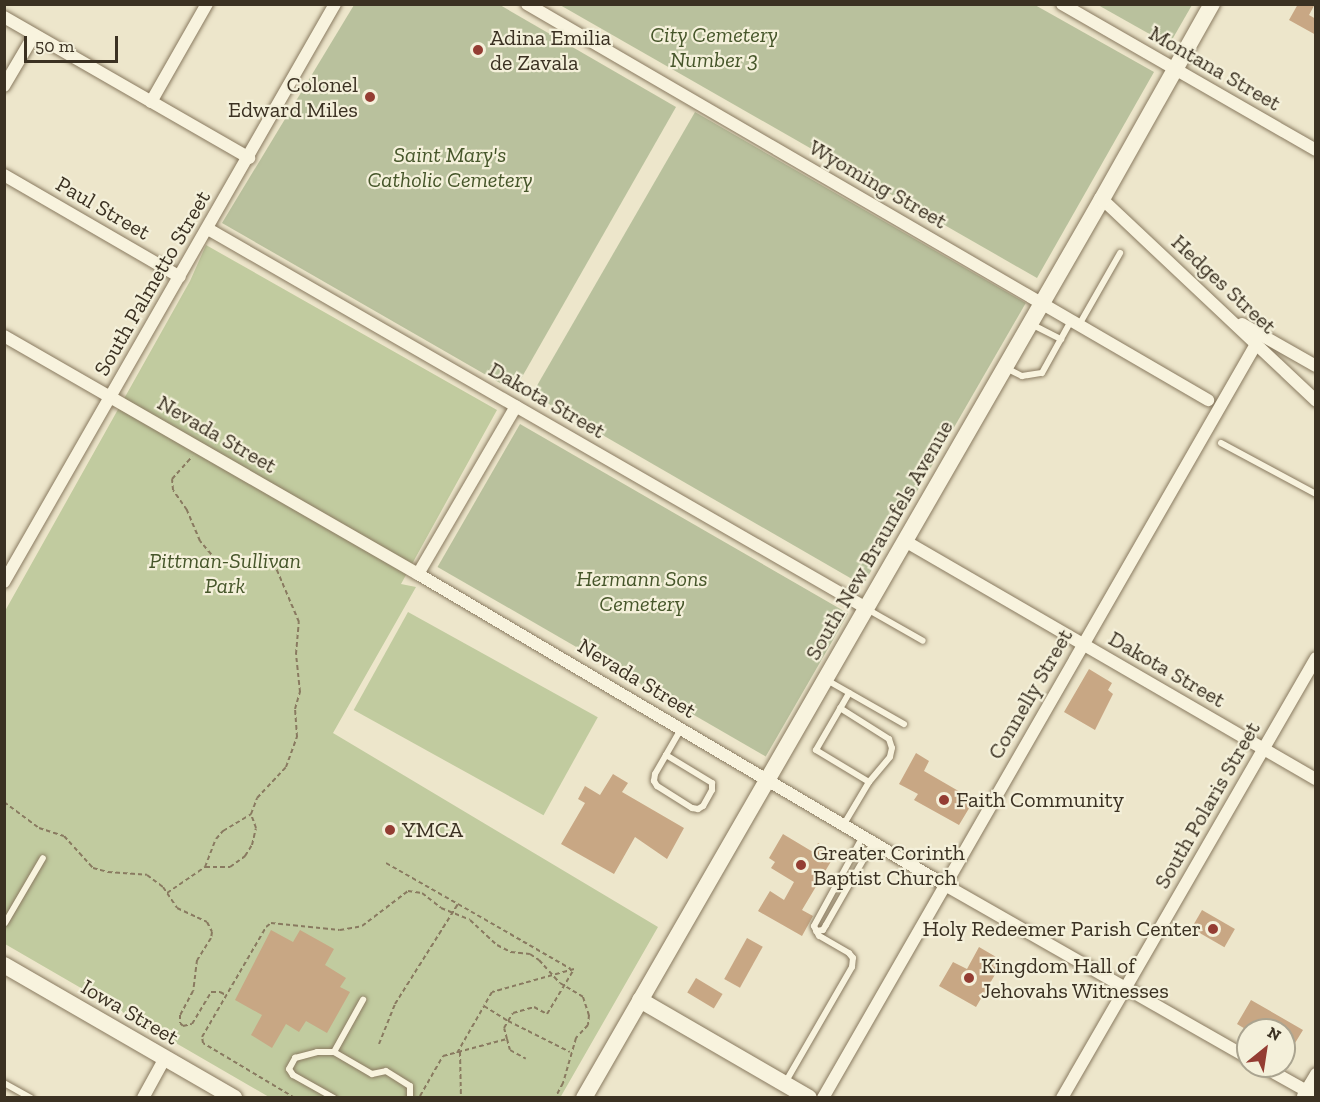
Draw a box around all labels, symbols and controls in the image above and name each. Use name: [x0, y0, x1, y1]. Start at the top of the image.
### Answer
street label: Montana Street: [1144, 20, 1286, 116]
park label: City Cemetery Number 3: [650, 21, 778, 72]
scale bar: [27, 24, 122, 62]
place label: Adina Emilia de Zavala: [490, 24, 611, 76]
text: 50 m: [35, 35, 74, 57]
marker: Adina Emilia de Zavala: [471, 43, 485, 57]
place label: Colonel Edward Miles: [228, 71, 358, 122]
marker: Colonel Edward Miles: [363, 90, 377, 104]
street label: Wyoming Street: [804, 134, 952, 234]
park label: Saint Mary's Catholic Cemetery: [368, 141, 532, 192]
street label: Paul Street: [51, 170, 155, 246]
street label: South Palmetto Street: [88, 186, 216, 380]
street label: Hedges Street: [1166, 229, 1282, 339]
street label: Dakota Street: [484, 356, 610, 444]
street label: Nevada Street: [153, 389, 281, 479]
street label: South New Braunfels Avenue: [799, 415, 959, 665]
park label: Pittman-Sullivan Park: [149, 547, 301, 598]
park label: Hermann Sons Cemetery: [576, 565, 708, 616]
street label: Connelly Street: [982, 624, 1078, 764]
street label: Dakota Street: [1104, 625, 1230, 713]
street label: Nevada Street: [573, 632, 701, 724]
street label: South Polaris Street: [1148, 717, 1266, 893]
place label: Faith Community: [956, 787, 1124, 813]
marker: Faith Community: [937, 793, 951, 807]
place label: YMCA: [402, 817, 463, 843]
marker: YMCA: [383, 823, 397, 837]
place label: Greater Corinth Baptist Church: [813, 839, 965, 890]
marker: Greater Corinth Baptist Church: [794, 858, 808, 872]
place label: Holy Redeemer Parish Center: [921, 916, 1201, 942]
marker: Holy Redeemer Parish Center: [1206, 922, 1220, 936]
place label: Kingdom Hall of Jehovahs Witnesses: [981, 952, 1170, 1004]
marker: Kingdom Hall of Jehovahs Witnesses: [962, 971, 976, 985]
street label: Iowa Street: [77, 974, 183, 1050]
north arrow: [1236, 1018, 1296, 1078]
text: N: [1264, 1022, 1284, 1045]

